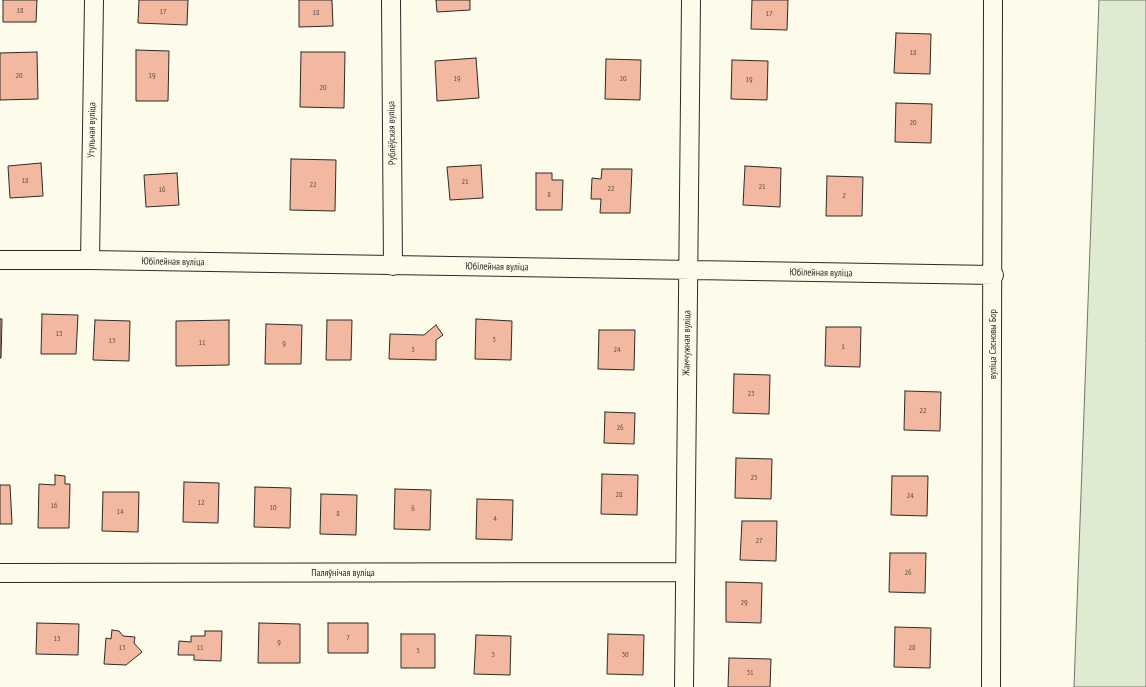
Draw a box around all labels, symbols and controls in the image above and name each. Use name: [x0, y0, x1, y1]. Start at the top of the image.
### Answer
house number: 18: [16, 6, 24, 16]
house number: 17: [159, 7, 167, 17]
house number: 18: [312, 8, 320, 18]
house number: 17: [765, 9, 773, 19]
house number: 18: [909, 48, 917, 58]
house number: 20: [15, 71, 23, 81]
house number: 19: [148, 71, 156, 81]
house number: 19: [453, 74, 461, 84]
house number: 20: [619, 74, 627, 84]
house number: 19: [745, 75, 753, 85]
house number: 20: [319, 83, 327, 93]
street label: Рублёўская вуліца: [385, 101, 399, 165]
street label: Утульная вуліца: [86, 102, 98, 158]
house number: 20: [909, 118, 917, 128]
house number: 18: [21, 176, 29, 186]
house number: 21: [461, 177, 469, 187]
house number: 22: [309, 180, 317, 190]
house number: 21: [758, 182, 766, 192]
house number: 22: [607, 184, 615, 194]
house number: 16: [158, 185, 166, 195]
house number: 8: [547, 190, 551, 200]
house number: 2: [842, 191, 846, 201]
street label: Юбілейная вуліца: [141, 255, 205, 269]
street label: Юбілейная вуліца: [465, 260, 529, 274]
street label: Юбілейная вуліца: [789, 266, 853, 280]
street label: вуліца Сасновы Бор: [987, 309, 999, 379]
street label: Жамчужная вуліца: [680, 310, 694, 376]
house number: 15: [55, 329, 63, 339]
house number: 3: [492, 335, 496, 345]
house number: 13: [108, 336, 116, 346]
house number: 11: [198, 338, 206, 348]
house number: 9: [282, 339, 286, 349]
house number: 1: [841, 342, 845, 352]
house number: 5: [411, 345, 415, 355]
house number: 24: [613, 345, 621, 355]
house number: 23: [747, 389, 755, 399]
house number: 22: [919, 406, 927, 416]
house number: 26: [616, 423, 624, 433]
house number: 25: [750, 473, 758, 483]
house number: 28: [615, 490, 623, 500]
house number: 24: [906, 491, 914, 501]
house number: 12: [197, 498, 205, 508]
house number: 16: [50, 501, 58, 511]
house number: 10: [269, 503, 277, 513]
house number: 6: [411, 504, 415, 514]
house number: 14: [116, 507, 124, 517]
house number: 8: [336, 509, 340, 519]
house number: 4: [493, 514, 497, 524]
house number: 27: [755, 536, 763, 546]
street label: Паляўнічая вуліца: [311, 567, 375, 579]
house number: 26: [904, 568, 912, 578]
house number: 29: [740, 598, 748, 608]
house number: 7: [346, 633, 350, 643]
house number: 15: [53, 634, 61, 644]
house number: 9: [277, 638, 281, 648]
house number: 13: [118, 643, 126, 653]
house number: 11: [196, 643, 204, 653]
house number: 28: [908, 643, 916, 653]
house number: 5: [416, 646, 420, 656]
house number: 3: [491, 650, 495, 660]
house number: 30: [621, 650, 629, 660]
house number: 31: [746, 668, 754, 678]

